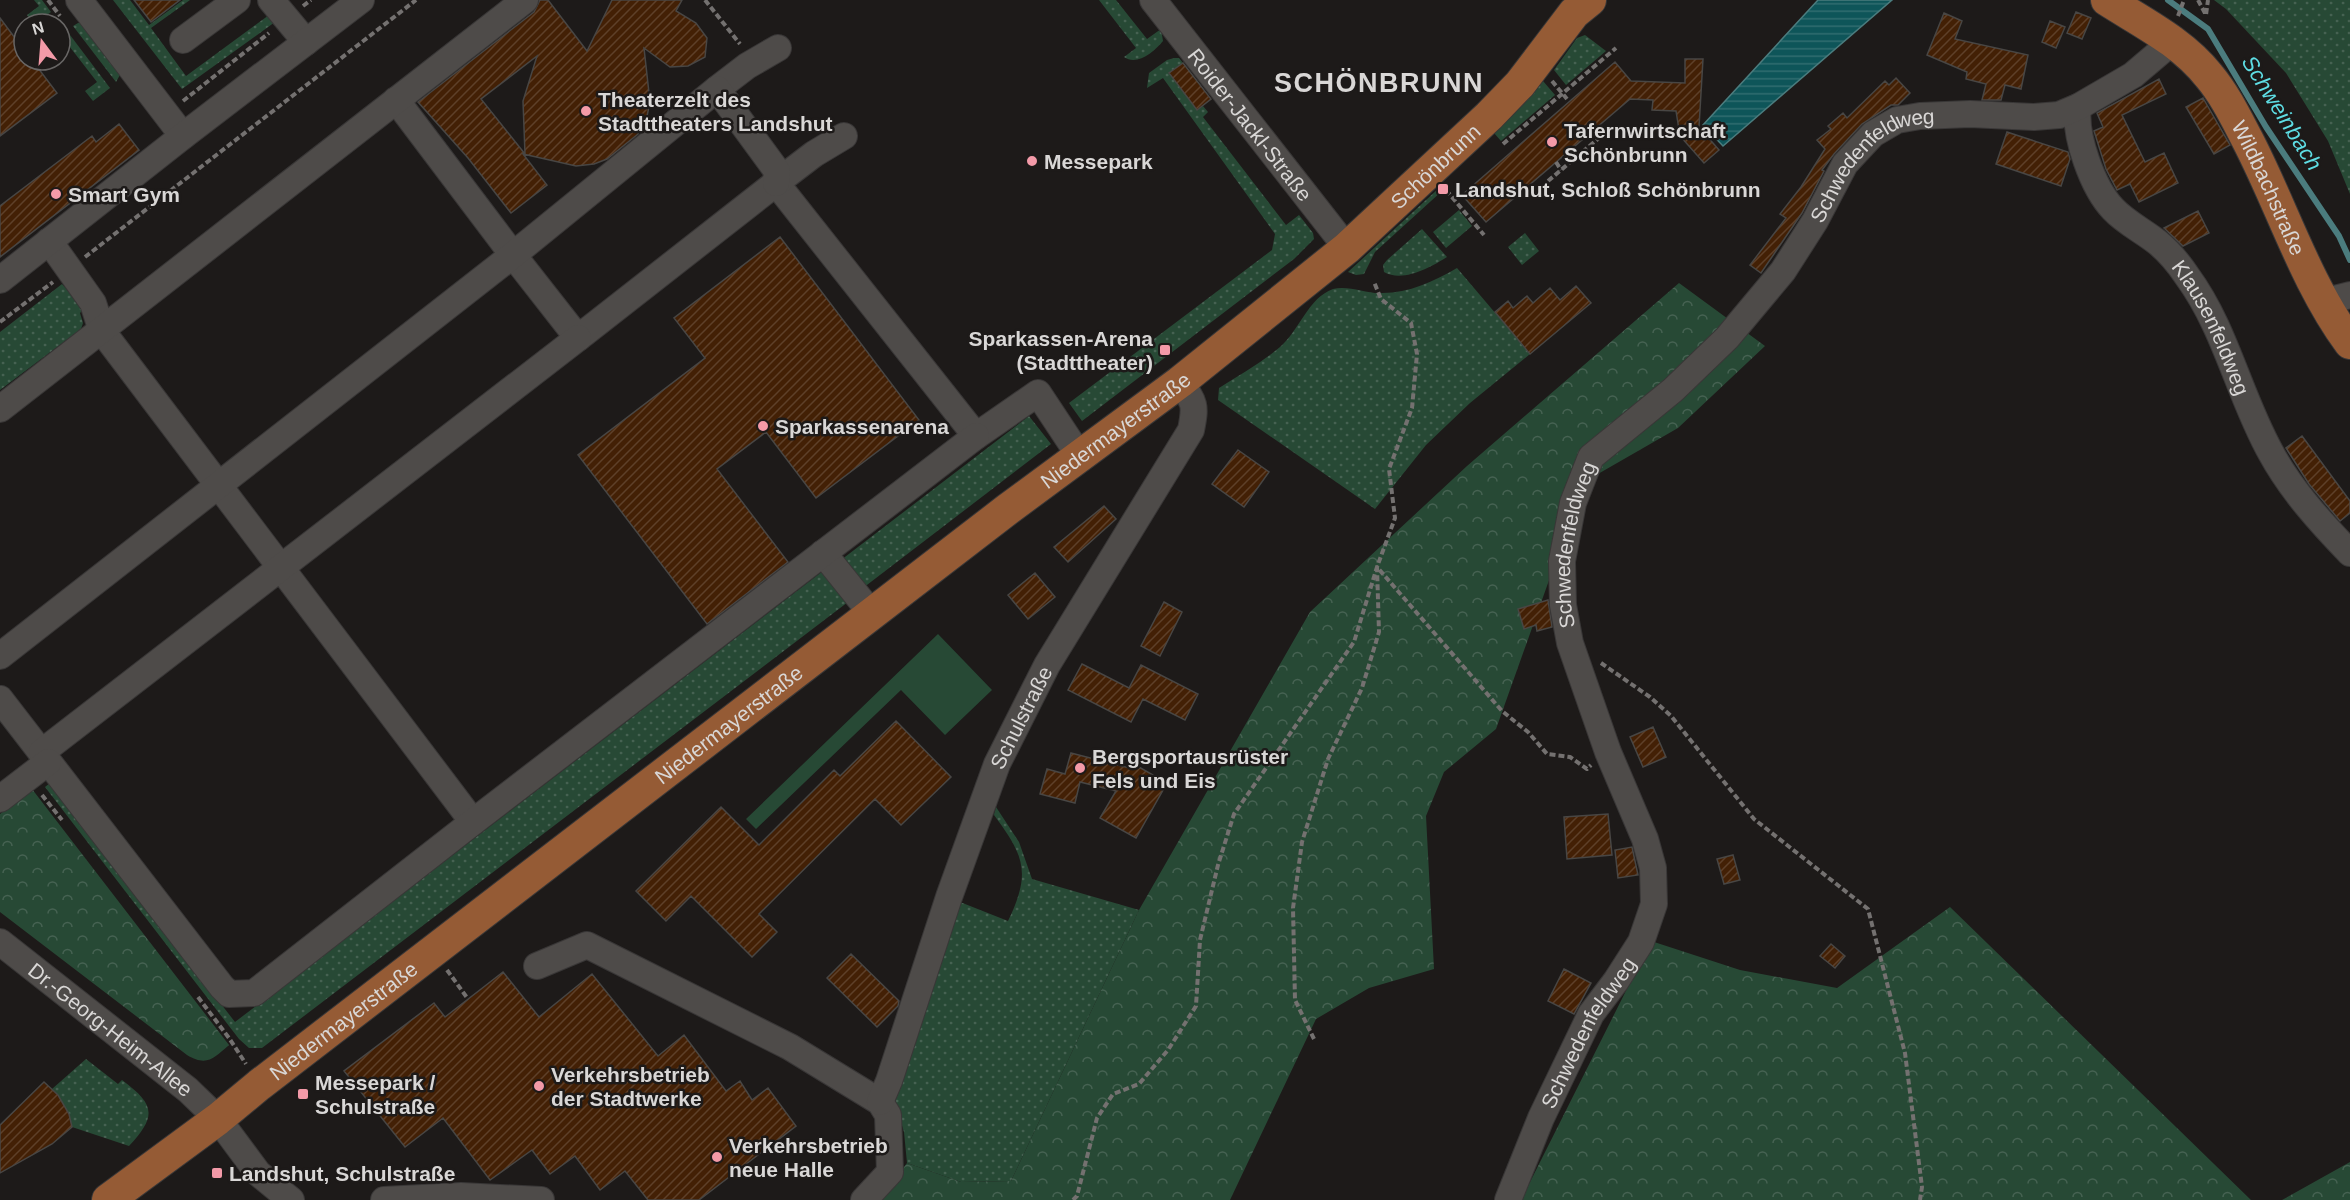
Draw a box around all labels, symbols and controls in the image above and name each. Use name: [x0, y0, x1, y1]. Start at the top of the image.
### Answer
north arrow: [12, 12, 72, 72]
text: N: [30, 18, 46, 38]
street label: Roider-Jackl-Straße: [1184, 44, 1317, 205]
water label: Schweinbach: [2237, 51, 2327, 175]
district label: SCHÖNBRUNN: [1274, 68, 1484, 98]
place label: Theaterzelt des Stadttheaters Landshut: [598, 88, 833, 135]
marker: Theaterzelt des Stadttheaters Landshut: [579, 104, 593, 118]
street label: Schwedenfeldweg: [1805, 104, 1935, 226]
street label: Wildbachstraße: [2228, 116, 2310, 259]
street label: Schönbrunn: [1386, 119, 1484, 213]
place label: Tafernwirtschaft Schönbrunn: [1564, 119, 1726, 166]
marker: Tafernwirtschaft Schönbrunn: [1545, 135, 1559, 149]
place label: Messepark: [1044, 150, 1153, 173]
marker: Messepark: [1025, 154, 1039, 168]
place label: Landshut, Schloß Schönbrunn: [1455, 178, 1761, 201]
marker: Landshut, Schloß Schönbrunn: [1436, 182, 1450, 196]
place label: Smart Gym: [68, 183, 180, 206]
marker: Smart Gym: [49, 187, 63, 201]
street label: Klausenfeldweg: [2168, 255, 2255, 398]
place label: Sparkassen-Arena (Stadttheater): [969, 327, 1153, 374]
marker: Sparkassen-Arena (Stadttheater): [1158, 343, 1172, 357]
street label: Niedermayerstraße: [1036, 367, 1195, 493]
place label: Sparkassenarena: [775, 415, 949, 438]
marker: Sparkassenarena: [756, 419, 770, 433]
street label: Schwedenfeldweg: [1550, 458, 1600, 630]
street label: Niedermayerstraße: [650, 660, 807, 788]
street label: Schulstraße: [985, 662, 1056, 773]
place label: Bergsportausrüster Fels und Eis: [1092, 745, 1288, 792]
marker: Bergsportausrüster Fels und Eis: [1073, 761, 1087, 775]
street label: Schwedenfeldweg: [1536, 953, 1640, 1112]
street label: Niedermayerstraße: [265, 956, 421, 1084]
street label: Dr.-Georg-Heim-Allee: [24, 958, 197, 1101]
place label: Verkehrsbetrieb der Stadtwerke: [551, 1063, 710, 1110]
place label: Messepark / Schulstraße: [315, 1071, 435, 1118]
marker: Verkehrsbetrieb der Stadtwerke: [532, 1079, 546, 1093]
marker: Messepark / Schulstraße: [296, 1087, 310, 1101]
place label: Verkehrsbetrieb neue Halle: [729, 1134, 888, 1181]
marker: Verkehrsbetrieb neue Halle: [710, 1150, 724, 1164]
place label: Landshut, Schulstraße: [229, 1162, 455, 1185]
marker: Landshut, Schulstraße: [210, 1166, 224, 1180]

